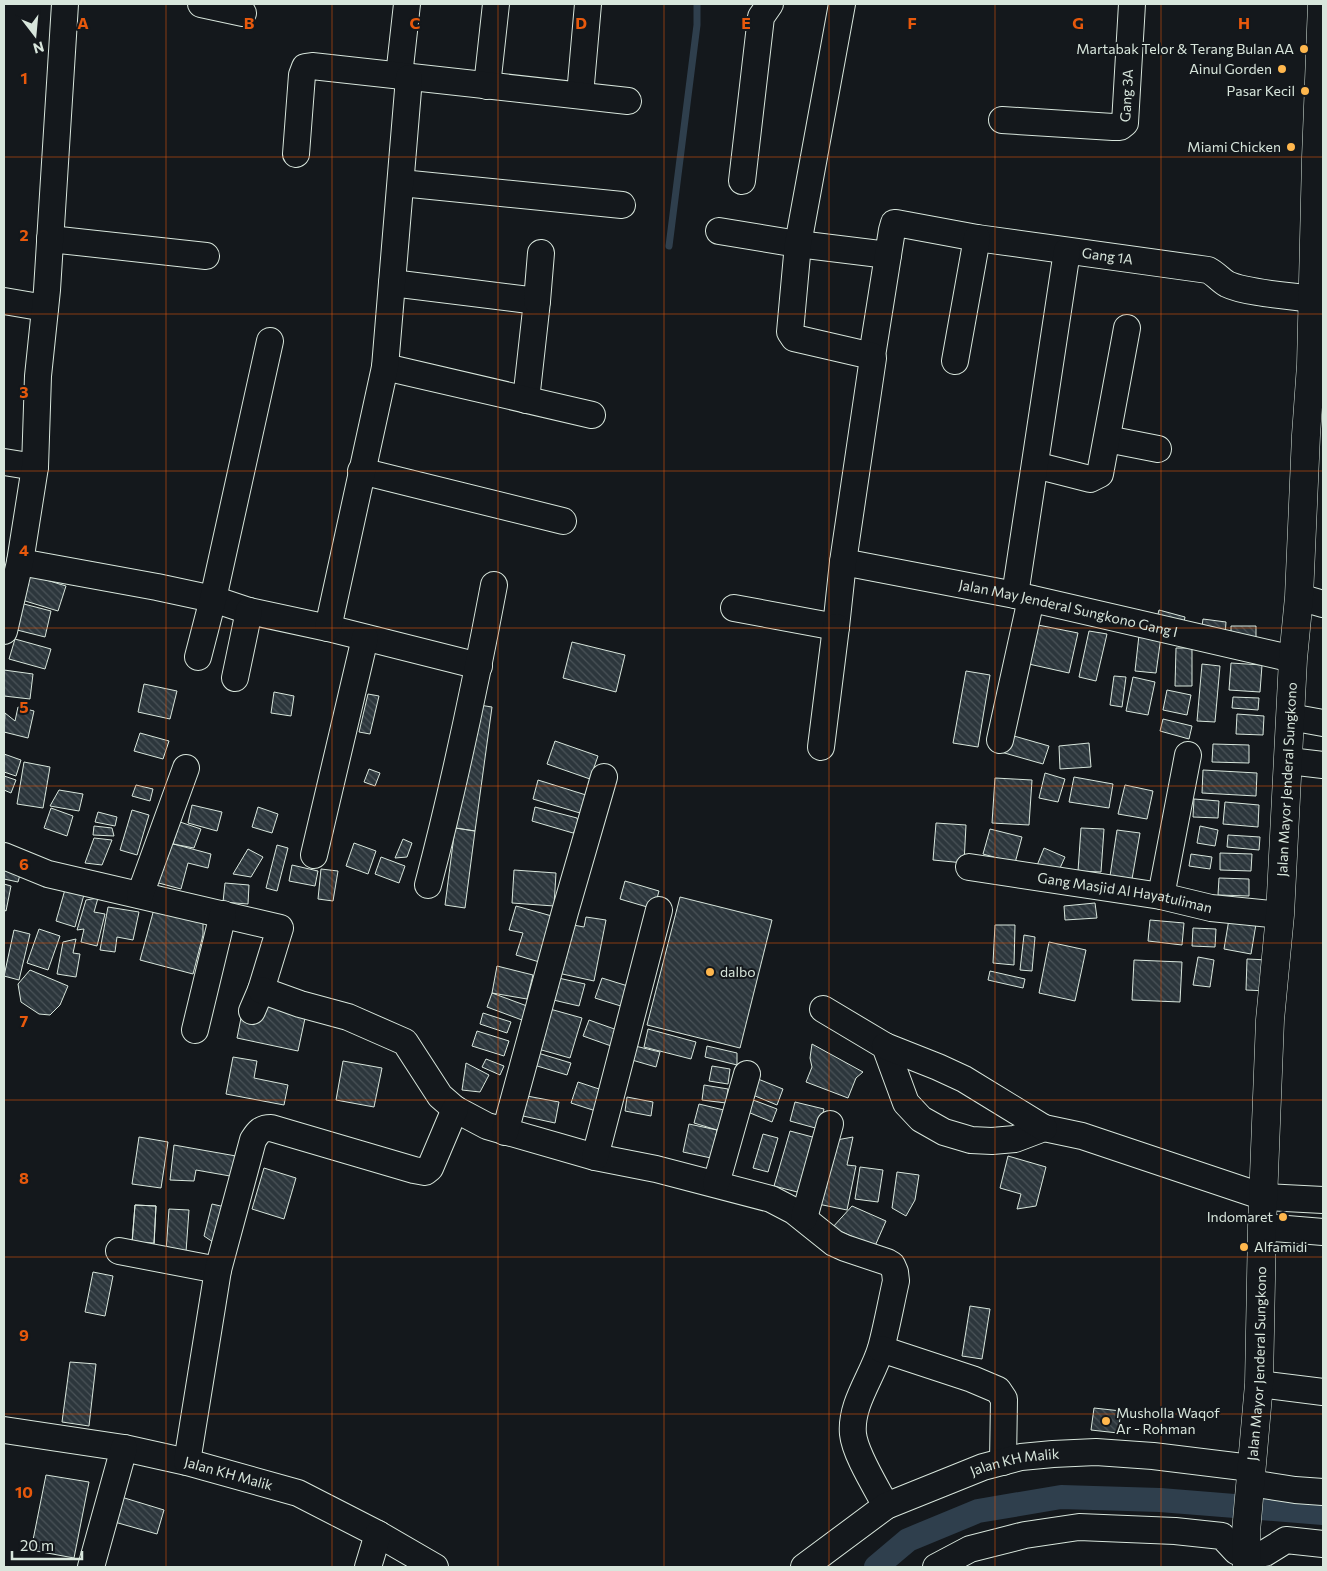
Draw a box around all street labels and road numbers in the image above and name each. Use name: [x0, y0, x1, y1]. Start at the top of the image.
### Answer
street label: Gang 3A: [1116, 68, 1136, 123]
street label: Gang 1A: [1081, 244, 1135, 268]
street label: Jalan May Jenderal Sungkono Gang I: [958, 575, 1179, 640]
street label: Jalan Mayor Jenderal Sungkono: [1273, 682, 1300, 877]
street label: Gang Masjid Al Hayatuliman: [1036, 868, 1214, 916]
street label: Jalan Mayor Jenderal Sungkono: [1243, 1266, 1269, 1461]
street label: Jalan KH Malik: [967, 1445, 1060, 1479]
street label: Jalan KH Malik: [183, 1453, 275, 1494]

